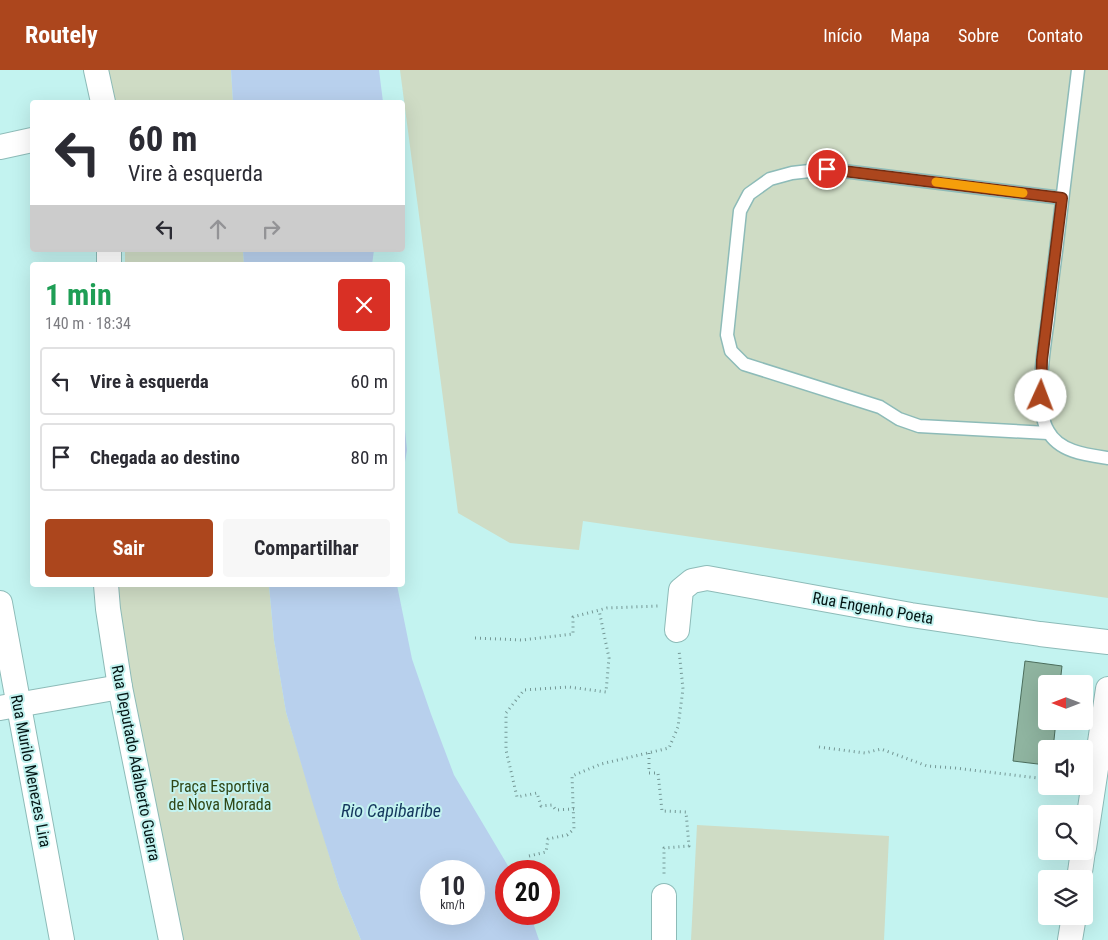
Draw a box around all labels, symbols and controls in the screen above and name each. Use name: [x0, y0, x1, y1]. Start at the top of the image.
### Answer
text: Routely: [25, 21, 98, 49]
text: Início: [823, 25, 862, 46]
text: Mapa: [890, 25, 930, 46]
text: Sobre: [958, 25, 999, 46]
text: Contato: [1027, 25, 1083, 46]
text: 60 m: [128, 119, 197, 160]
icon: left: [45, 120, 110, 185]
pin: [806, 148, 848, 190]
icon: arrive: [813, 155, 841, 183]
text: Vire à esquerda: [128, 161, 263, 186]
icon: left: [151, 215, 179, 243]
icon: ahead: [204, 215, 232, 243]
icon: right: [257, 215, 285, 243]
text: 1 min: [45, 277, 112, 312]
button: close: [338, 279, 390, 331]
text: 140 m · 18:34: [45, 314, 131, 333]
icon: left: [47, 367, 75, 395]
position arrow: [1014, 369, 1066, 421]
text: Vire à esquerda: [90, 370, 209, 393]
text: 60 m: [351, 370, 388, 393]
icon: arrive: [47, 443, 75, 471]
text: Chegada ao destino: [90, 446, 240, 469]
text: 80 m: [351, 446, 388, 469]
button: Sair: [45, 519, 213, 577]
button: Compartilhar: [223, 519, 390, 577]
street label: Rua Engenho Poeta: [811, 588, 935, 628]
street label: Rua Deputado Adalberto Guerra: [108, 663, 164, 863]
north arrow: [1038, 675, 1092, 730]
map controls: [1038, 675, 1093, 925]
street label: Rua Murilo Menezes Lira: [7, 693, 55, 849]
button: sound: [1038, 740, 1093, 795]
park label: Praça Esportiva de Nova Morada: [169, 777, 271, 814]
water label: Rio Capibaribe: [341, 800, 441, 821]
button: search: [1038, 805, 1093, 860]
speed limit sign: 20: [495, 860, 560, 925]
button: layers: [1038, 870, 1093, 925]
text: 10: [440, 872, 465, 901]
text: km/h: [440, 898, 465, 912]

